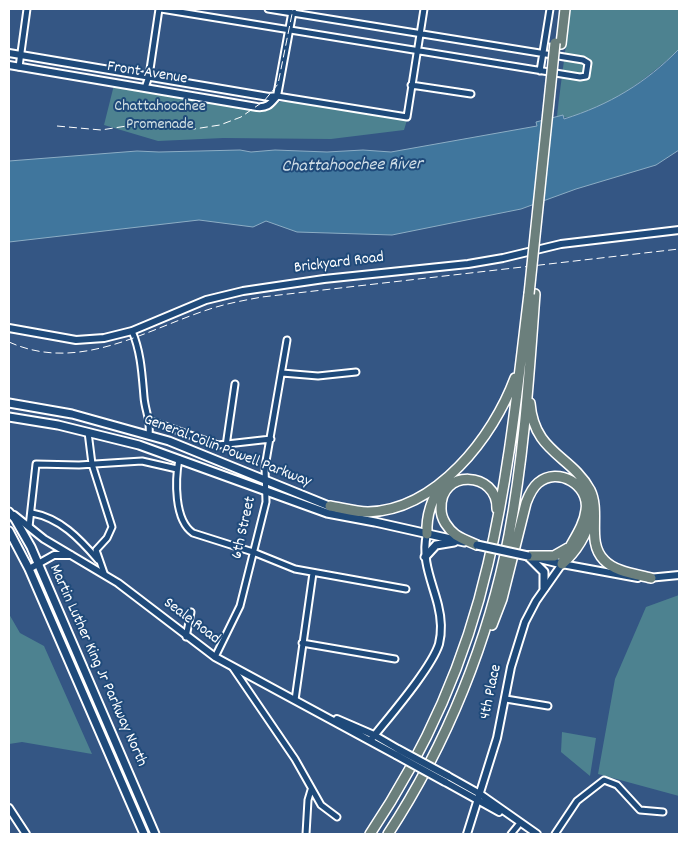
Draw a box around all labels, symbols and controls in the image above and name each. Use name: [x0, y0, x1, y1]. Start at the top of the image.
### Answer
street label: Front Avenue: [106, 58, 188, 90]
park label: Chattahoochee Promenade: [114, 98, 206, 136]
water label: Chattahoochee River: [281, 155, 423, 179]
street label: Brickyard Road: [293, 249, 385, 279]
street label: General Colin Powell Parkway: [141, 411, 313, 493]
street label: 6th Street: [228, 495, 262, 561]
street label: Martin Luther King Jr Parkway North: [44, 562, 150, 770]
street label: Seale Road: [159, 594, 223, 650]
street label: 4th Place: [477, 663, 507, 721]

